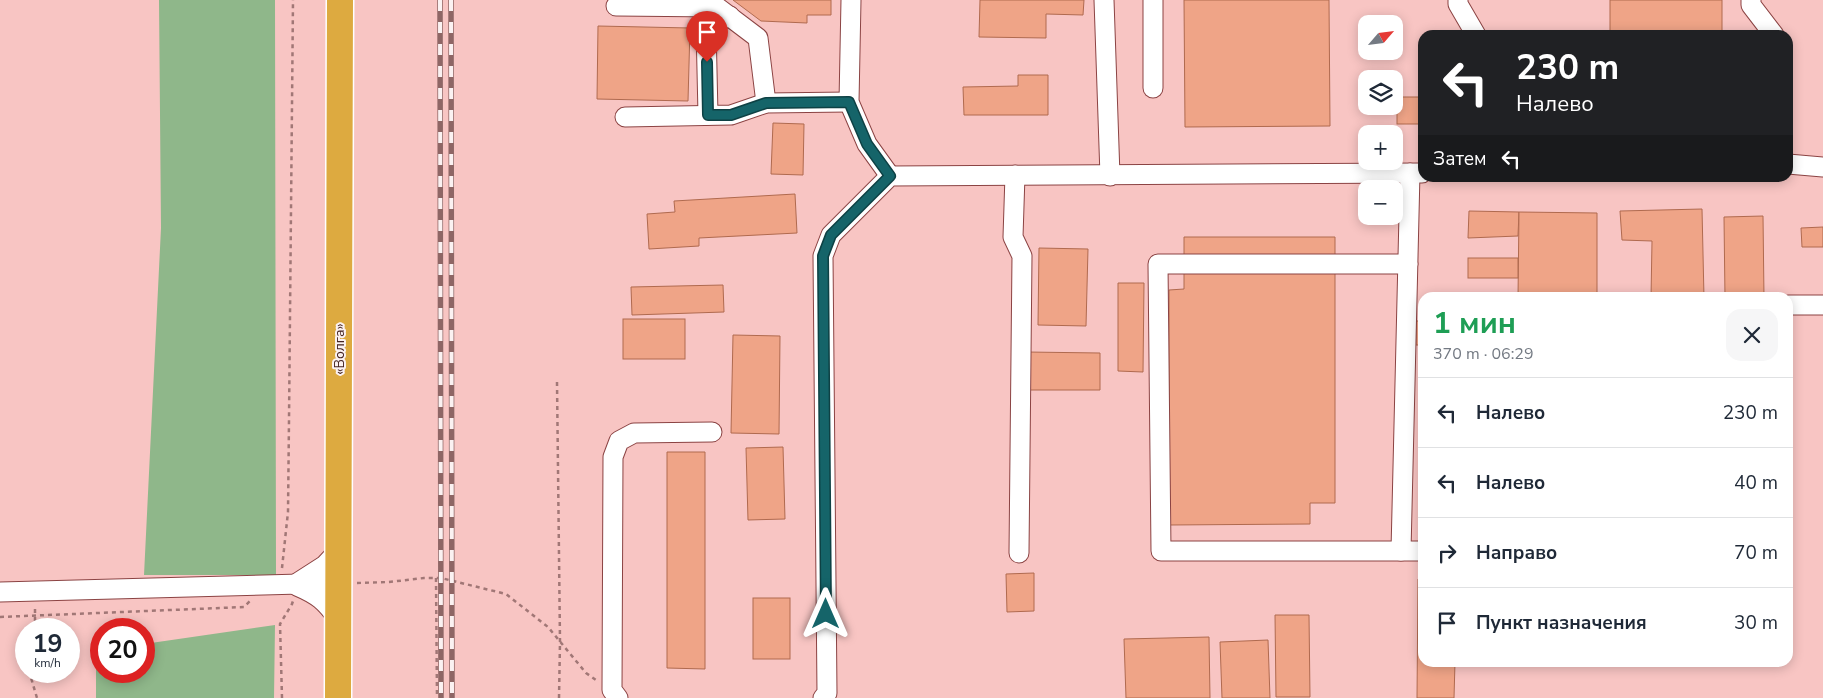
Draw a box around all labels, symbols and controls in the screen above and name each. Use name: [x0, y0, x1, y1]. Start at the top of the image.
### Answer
pin: [686, 11, 728, 62]
north arrow: [1358, 15, 1402, 60]
map controls: [1358, 15, 1403, 225]
icon: arrive: [693, 18, 721, 46]
text: 230 m: [1516, 44, 1619, 91]
icon: left: [1433, 50, 1498, 115]
button: layers: [1358, 70, 1403, 115]
text: Налево: [1516, 89, 1594, 119]
button: +: [1358, 125, 1403, 170]
icon: left: [1497, 145, 1525, 173]
text: Затем: [1433, 146, 1487, 172]
button: −: [1358, 180, 1403, 225]
text: 1 мин: [1433, 303, 1516, 344]
button: close: [1726, 309, 1778, 361]
street label: «Волга»: [330, 323, 349, 375]
text: 370 m · 06:29: [1433, 343, 1534, 365]
icon: left: [1433, 399, 1461, 427]
text: Налево: [1476, 400, 1545, 426]
text: 230 m: [1723, 400, 1778, 426]
icon: left: [1433, 469, 1461, 497]
text: Налево: [1476, 470, 1545, 496]
text: 40 m: [1734, 470, 1778, 496]
icon: right: [1433, 539, 1461, 567]
text: Направо: [1476, 540, 1557, 566]
text: 70 m: [1734, 540, 1778, 566]
position arrow: [799, 587, 851, 639]
icon: arrive: [1433, 609, 1461, 637]
text: Пункт назначения: [1476, 610, 1647, 636]
text: 30 m: [1734, 610, 1778, 636]
speed limit sign: 20: [90, 618, 155, 683]
text: 19: [32, 627, 63, 661]
text: km/h: [34, 655, 61, 671]

